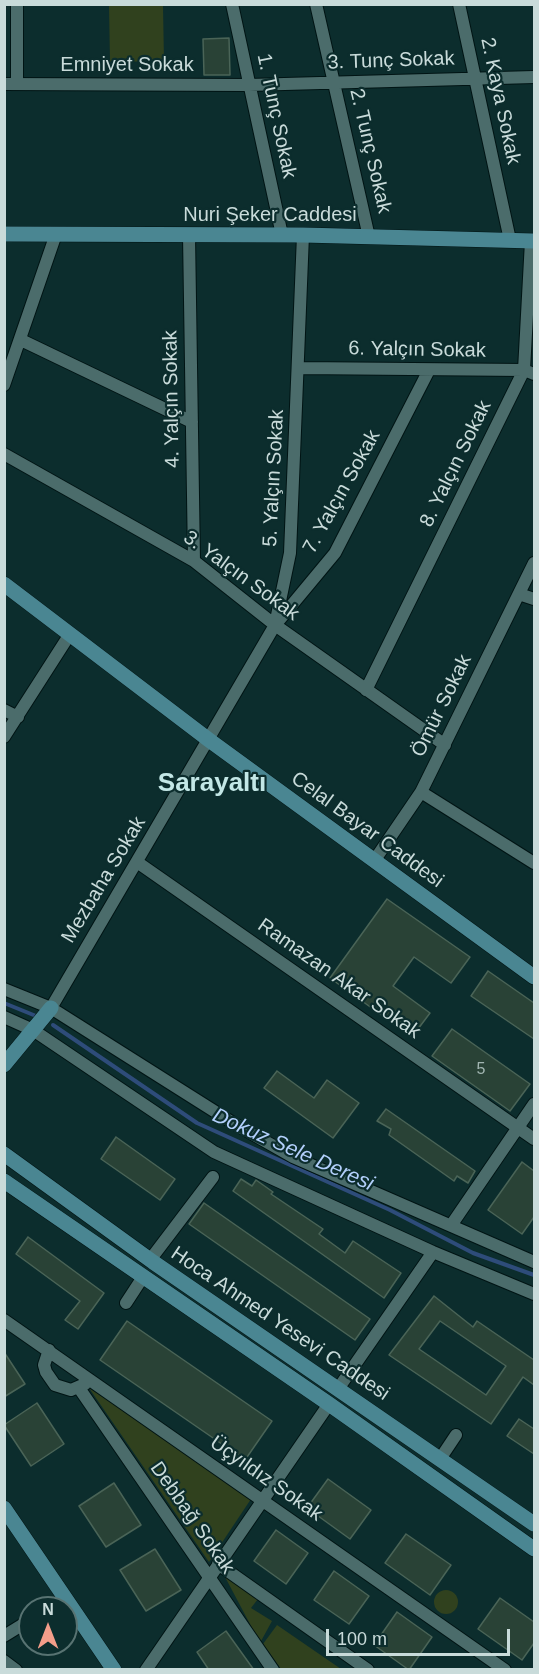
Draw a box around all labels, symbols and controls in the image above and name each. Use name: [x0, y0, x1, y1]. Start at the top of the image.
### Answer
street label: 2. Kaya Sokak: [475, 35, 525, 167]
street label: 3. Tunç Sokak: [327, 47, 455, 75]
street label: 1. Tunç Sokak: [251, 51, 301, 181]
street label: Emniyet Sokak: [60, 53, 194, 77]
street label: 2. Tunç Sokak: [344, 86, 396, 216]
street label: Nuri Şeker Caddesi: [183, 203, 357, 227]
street label: 4. Yalçın Sokak: [159, 330, 185, 468]
street label: 6. Yalçın Sokak: [348, 337, 486, 363]
street label: 8. Yalçın Sokak: [415, 397, 497, 531]
street label: 5. Yalçın Sokak: [258, 409, 290, 547]
street label: 7. Yalçın Sokak: [298, 426, 386, 558]
street label: 3. Yalçın Sokak: [178, 526, 304, 626]
street label: Ömür Sokak: [407, 651, 477, 761]
street label: Celal Bayar Caddesi: [286, 767, 448, 893]
district label: Sarayaltı: [158, 768, 266, 800]
street label: Mezbaha Sokak: [57, 812, 151, 948]
street label: Ramazan Akar Sokak: [253, 914, 425, 1044]
house number: 5: [477, 1060, 485, 1080]
water label: Dokuz Sele Deresi: [208, 1103, 378, 1197]
street label: Hoca Ahmed Yesevi Caddesi: [166, 1242, 394, 1406]
street label: Üçyıldız Sokak: [205, 1431, 327, 1527]
street label: Debbağ Sokak: [145, 1457, 239, 1579]
north arrow: [18, 1596, 78, 1656]
text: N: [42, 1601, 54, 1618]
scale bar: [329, 1617, 514, 1655]
text: 100 m: [337, 1629, 387, 1649]

